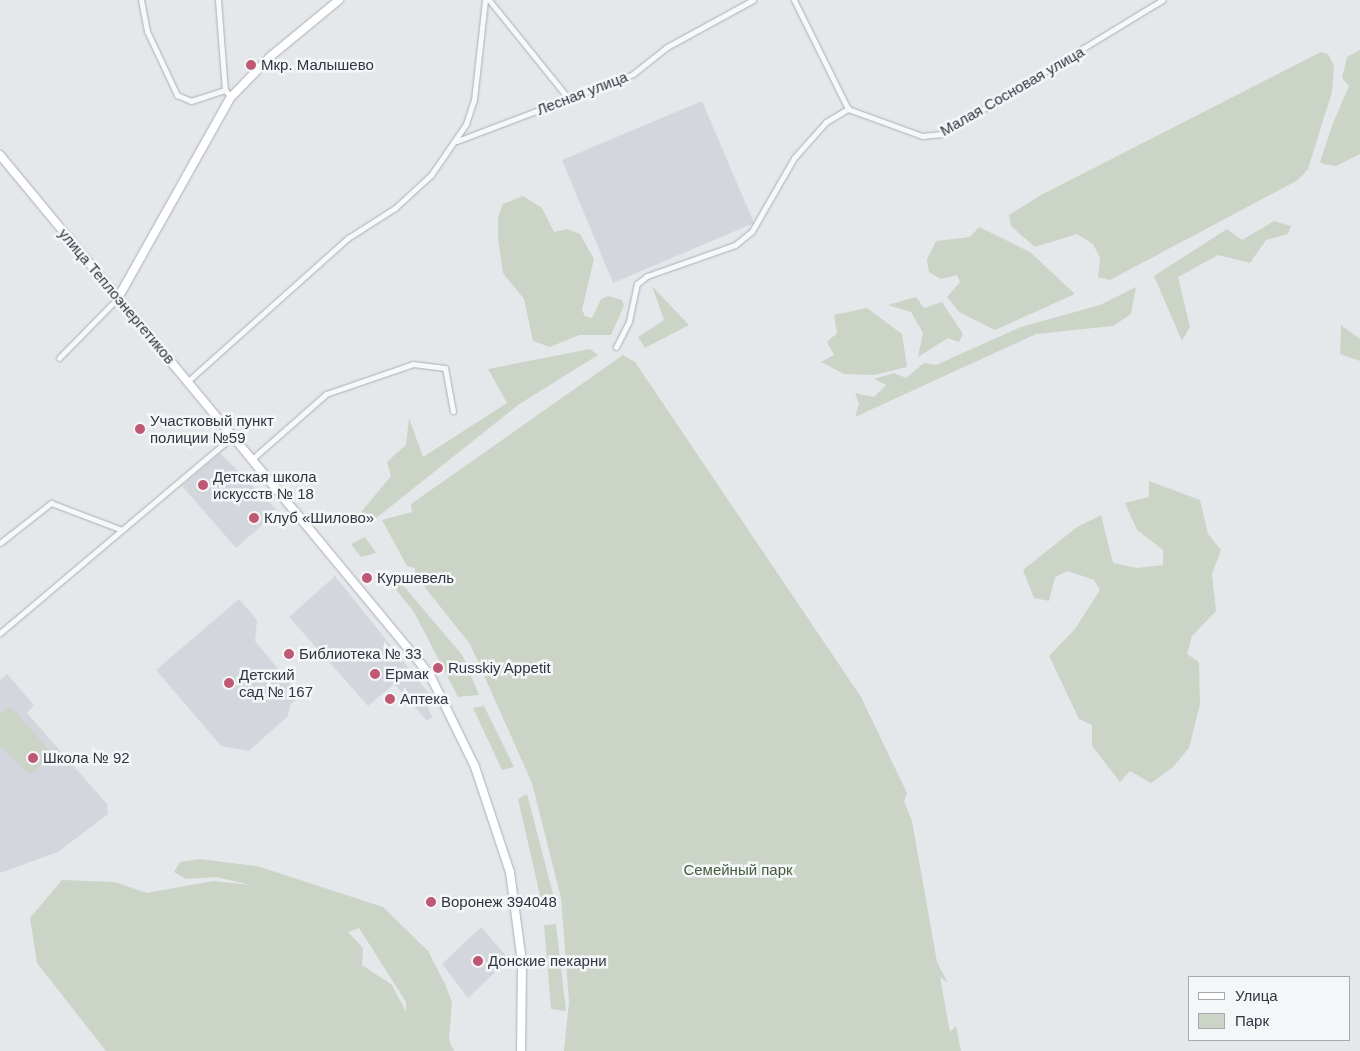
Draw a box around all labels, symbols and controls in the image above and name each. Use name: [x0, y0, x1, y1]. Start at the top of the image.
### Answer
street label: Малая Сосновая улица: [937, 42, 1087, 140]
place label: Мкр. Малышево: [261, 56, 374, 74]
marker: Мкр. Малышево: [245, 59, 257, 71]
street label: Лесная улица: [534, 67, 630, 119]
street label: улица Теплоэнергетиков: [55, 225, 179, 367]
place label: Участковый пункт полиции №59: [150, 411, 274, 446]
marker: Участковый пункт полиции №59: [134, 423, 146, 435]
place label: Детская школа искусств № 18: [213, 467, 317, 502]
marker: Детская школа искусств № 18: [197, 479, 209, 491]
place label: Клуб «Шилово»: [264, 509, 374, 527]
marker: Клуб «Шилово»: [248, 512, 260, 524]
place label: Куршевель: [377, 569, 454, 587]
marker: Куршевель: [361, 572, 373, 584]
place label: Библиотека № 33: [299, 645, 422, 663]
marker: Библиотека № 33: [283, 648, 295, 660]
place label: Russkiy Appetit: [448, 659, 551, 677]
marker: Russkiy Appetit: [432, 662, 444, 674]
place label: Детский сад № 167: [239, 665, 313, 700]
place label: Ермак: [385, 665, 429, 683]
marker: Ермак: [369, 668, 381, 680]
marker: Детский сад № 167: [223, 677, 235, 689]
place label: Аптека: [400, 690, 448, 708]
marker: Аптека: [384, 693, 396, 705]
place label: Школа № 92: [43, 749, 130, 767]
marker: Школа № 92: [27, 752, 39, 764]
park label: Семейный парк: [683, 861, 793, 879]
place label: Воронеж 394048: [441, 893, 557, 911]
marker: Воронеж 394048: [425, 896, 437, 908]
place label: Донские пекарни: [488, 952, 607, 970]
marker: Донские пекарни: [472, 955, 484, 967]
legend: [1188, 976, 1350, 1041]
text: Улица: [1235, 987, 1278, 1004]
text: Парк: [1235, 1012, 1269, 1029]

